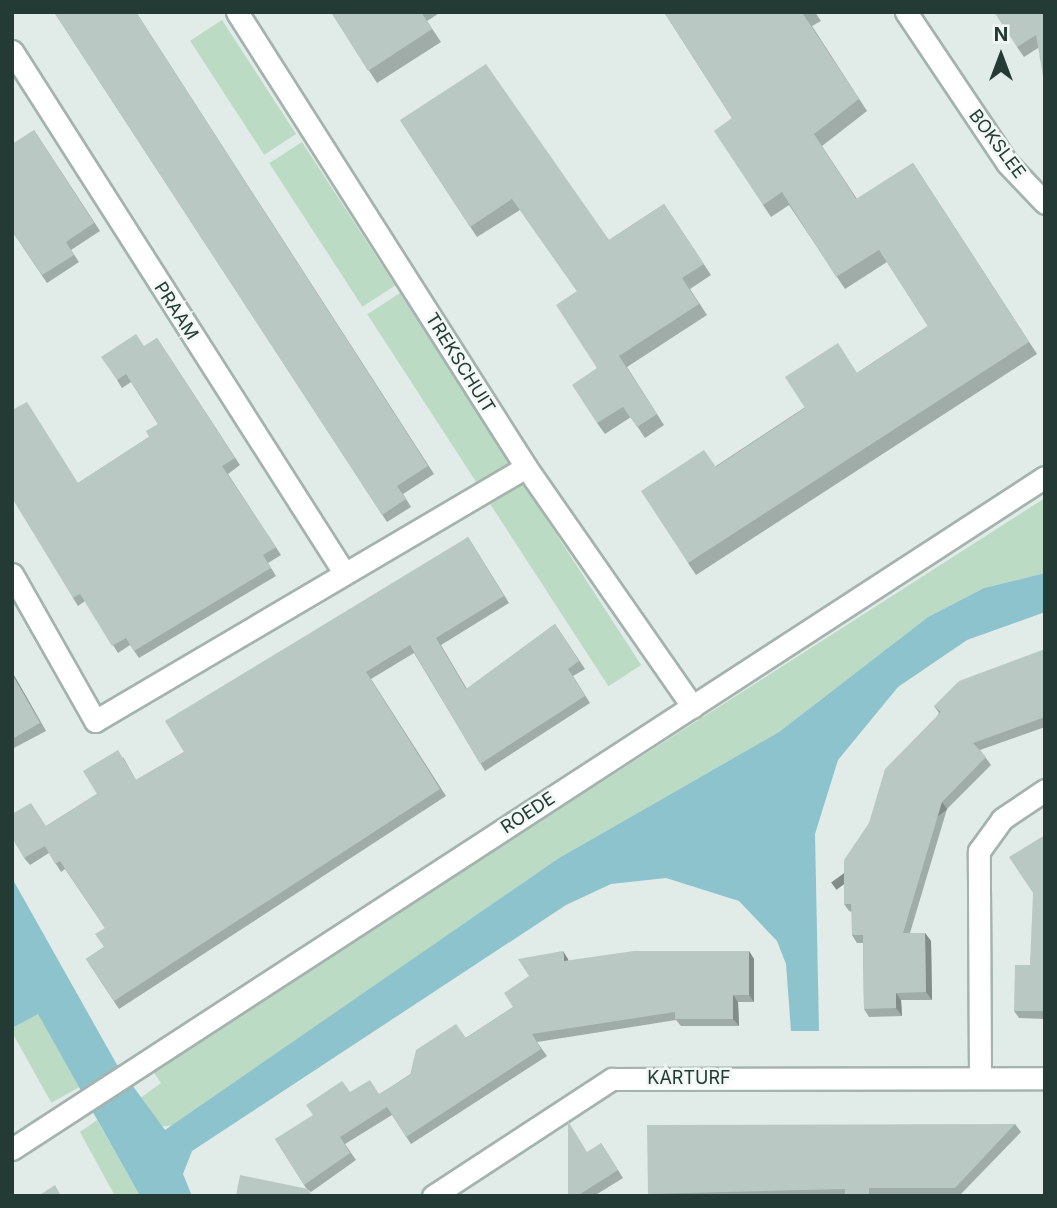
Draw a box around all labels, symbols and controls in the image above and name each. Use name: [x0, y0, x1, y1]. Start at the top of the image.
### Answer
north arrow: [966, 21, 1036, 91]
text: N: [994, 23, 1008, 46]
street label: BOKSLEE: [964, 105, 1030, 183]
street label: PRAAM: [149, 278, 203, 344]
street label: TREKSCHUIT: [421, 309, 499, 417]
street label: ROEDE: [497, 788, 559, 838]
street label: KARTURF: [647, 1067, 731, 1089]

